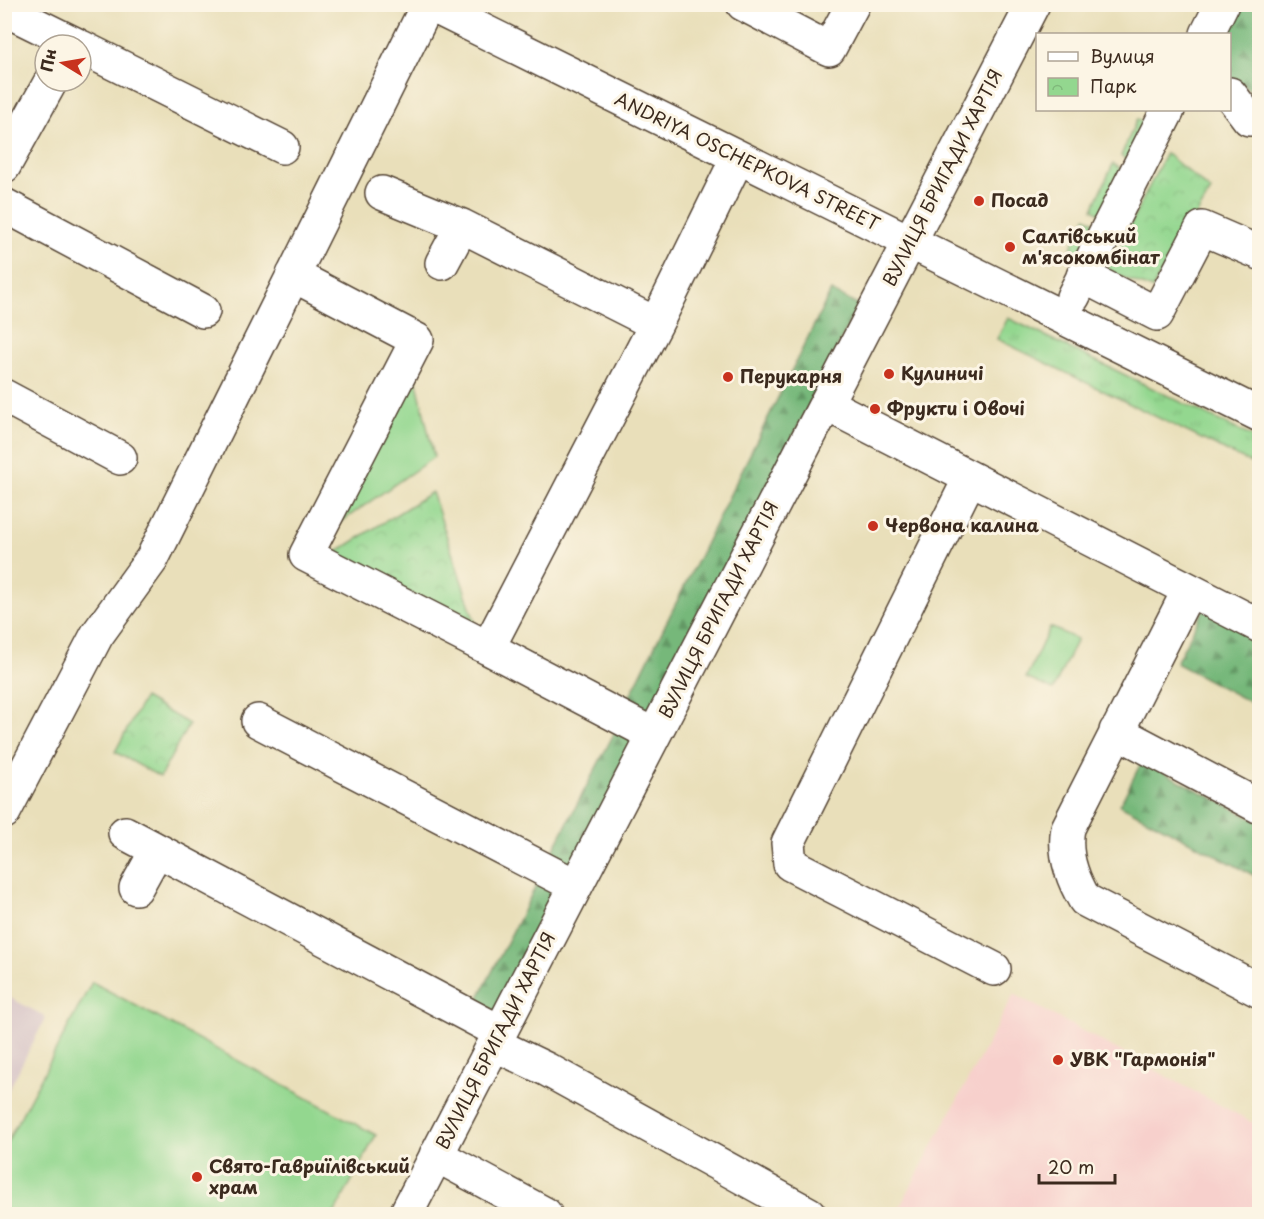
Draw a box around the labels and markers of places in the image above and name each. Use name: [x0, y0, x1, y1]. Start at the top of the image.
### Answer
place label: Посад: [991, 186, 1048, 213]
marker: Посад: [972, 194, 986, 208]
place label: Салтівський м'ясокомбінат: [1022, 222, 1160, 270]
marker: Салтівський м'ясокомбінат: [1003, 240, 1017, 254]
place label: Кулиничі: [901, 359, 984, 386]
place label: Перукарня: [740, 362, 842, 389]
marker: Кулиничі: [882, 367, 896, 381]
marker: Перукарня: [721, 370, 735, 384]
place label: Фрукти і Овочі: [887, 394, 1025, 421]
marker: Фрукти і Овочі: [868, 402, 882, 416]
place label: Червона калина: [885, 511, 1039, 538]
marker: Червона калина: [866, 519, 880, 533]
place label: УВК "Гармонія": [1070, 1045, 1216, 1072]
marker: УВК "Гармонія": [1051, 1053, 1065, 1067]
place label: Свято-Гавриїлівський храм: [209, 1152, 410, 1200]
marker: Свято-Гавриїлівський храм: [190, 1170, 204, 1184]

